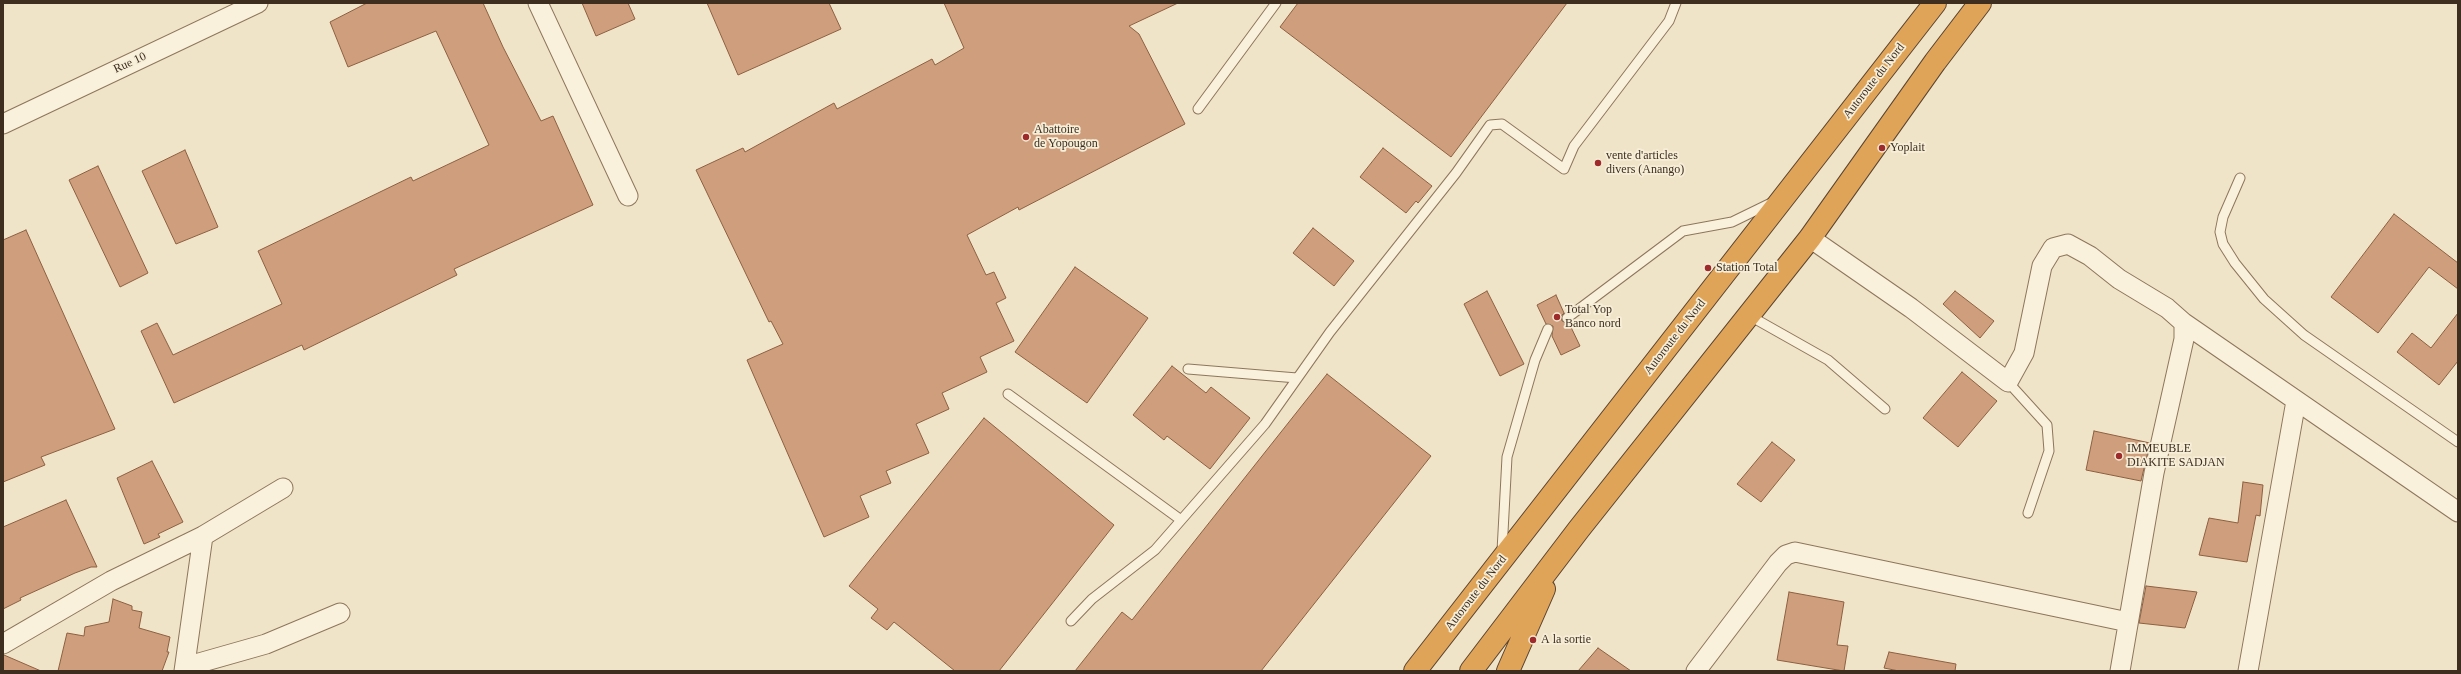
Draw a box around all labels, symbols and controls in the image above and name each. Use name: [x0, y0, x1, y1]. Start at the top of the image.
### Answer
street label: Autoroute du Nord: [1840, 41, 1908, 121]
street label: Rue 10: [111, 49, 149, 77]
place label: Abattoire de Yopougon: [1034, 123, 1098, 151]
marker: Abattoire de Yopougon: [1021, 132, 1031, 142]
place label: Yoplait: [1890, 141, 1925, 155]
marker: Yoplait: [1877, 143, 1887, 153]
place label: vente d'articles divers (Anango): [1606, 149, 1684, 177]
marker: vente d'articles divers (Anango): [1593, 158, 1603, 168]
place label: Station Total: [1716, 261, 1777, 275]
marker: Station Total: [1703, 263, 1713, 273]
street label: Autoroute du Nord: [1641, 297, 1709, 377]
place label: Total Yop Banco nord: [1565, 303, 1621, 331]
marker: Total Yop Banco nord: [1552, 312, 1562, 322]
place label: IMMEUBLE DIAKITE SADJAN: [2127, 442, 2225, 470]
marker: IMMEUBLE DIAKITE SADJAN: [2114, 451, 2124, 461]
street label: Autoroute du Nord: [1442, 553, 1510, 633]
place label: A la sortie: [1541, 633, 1591, 647]
marker: A la sortie: [1528, 635, 1538, 645]

